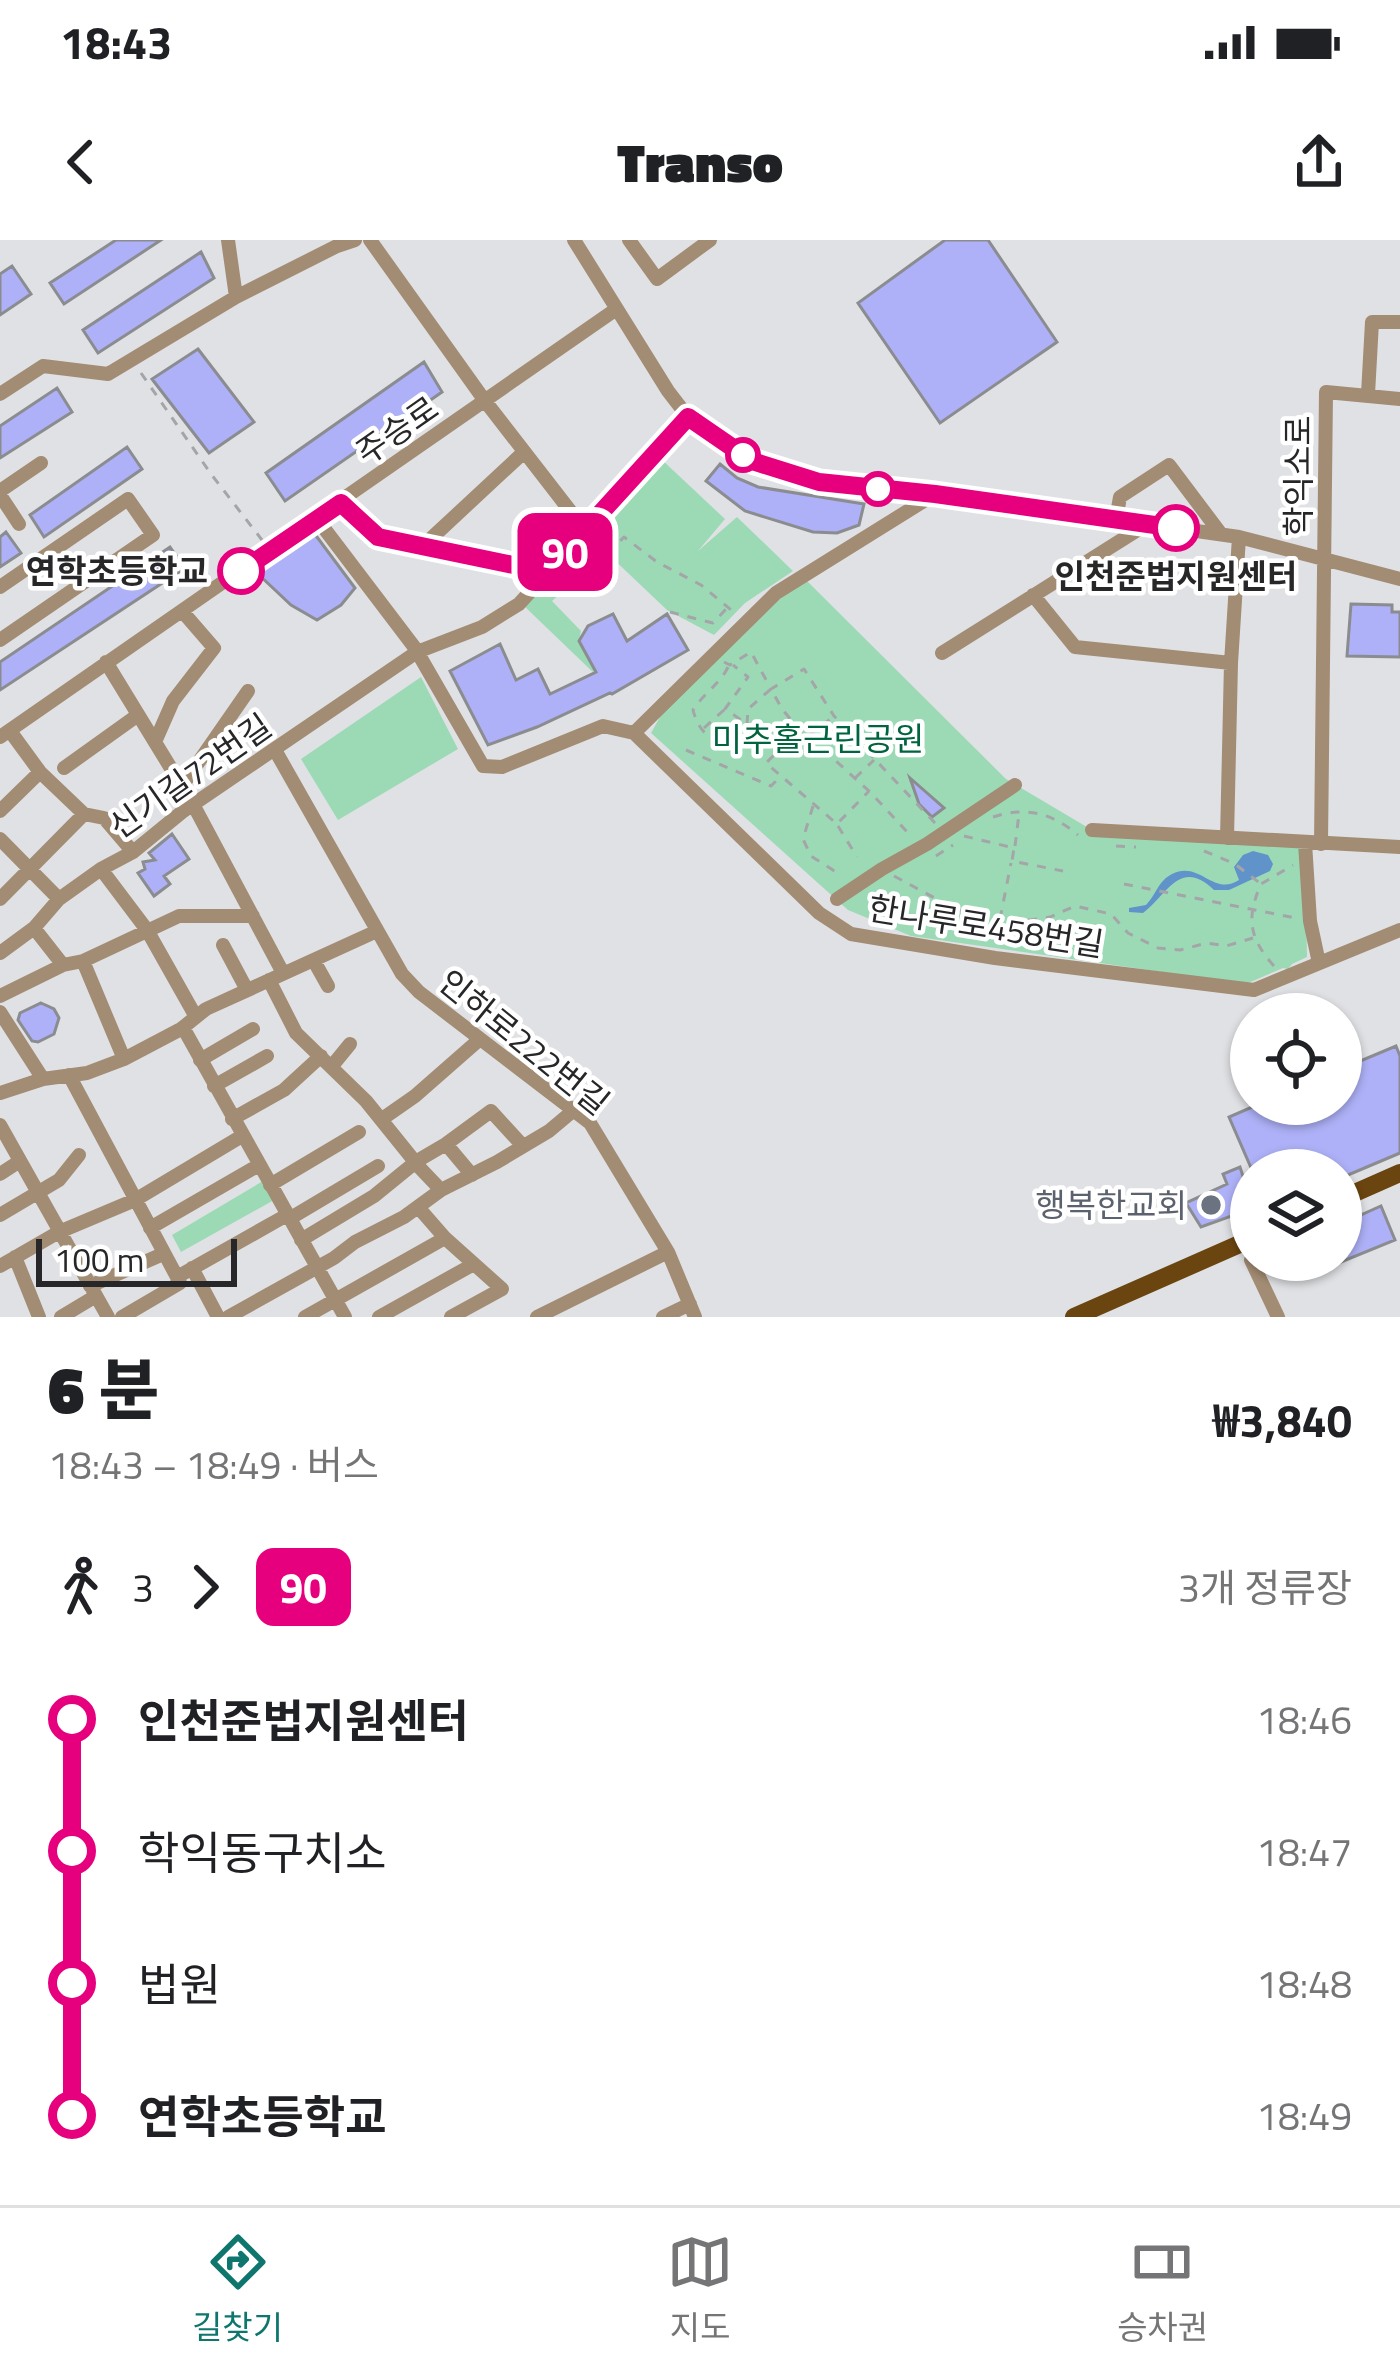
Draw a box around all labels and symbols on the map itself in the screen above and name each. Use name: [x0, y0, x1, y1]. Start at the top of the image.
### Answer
street label: 주승로: [345, 383, 449, 477]
street label: 학익소로: [1273, 415, 1323, 537]
unlabelled marker: [727, 439, 759, 471]
unlabelled marker: [862, 473, 894, 505]
marker: 인천준법지원센터: [1154, 506, 1198, 550]
line badge: 90: [511, 513, 619, 591]
place label: 연학초등학교: [26, 546, 208, 596]
marker: 연학초등학교: [219, 549, 263, 593]
place label: 인천준법지원센터: [1055, 551, 1297, 601]
street label: 신기길72번길: [98, 701, 282, 851]
park label: 미추홀근린공원: [712, 714, 924, 764]
street label: 한나루로458번길: [865, 883, 1107, 969]
street label: 인하로222번길: [428, 957, 620, 1127]
place label: 행복한교회: [1035, 1180, 1187, 1230]
marker: 행복한교회: [1198, 1192, 1224, 1218]
scale bar: [36, 1233, 237, 1286]

